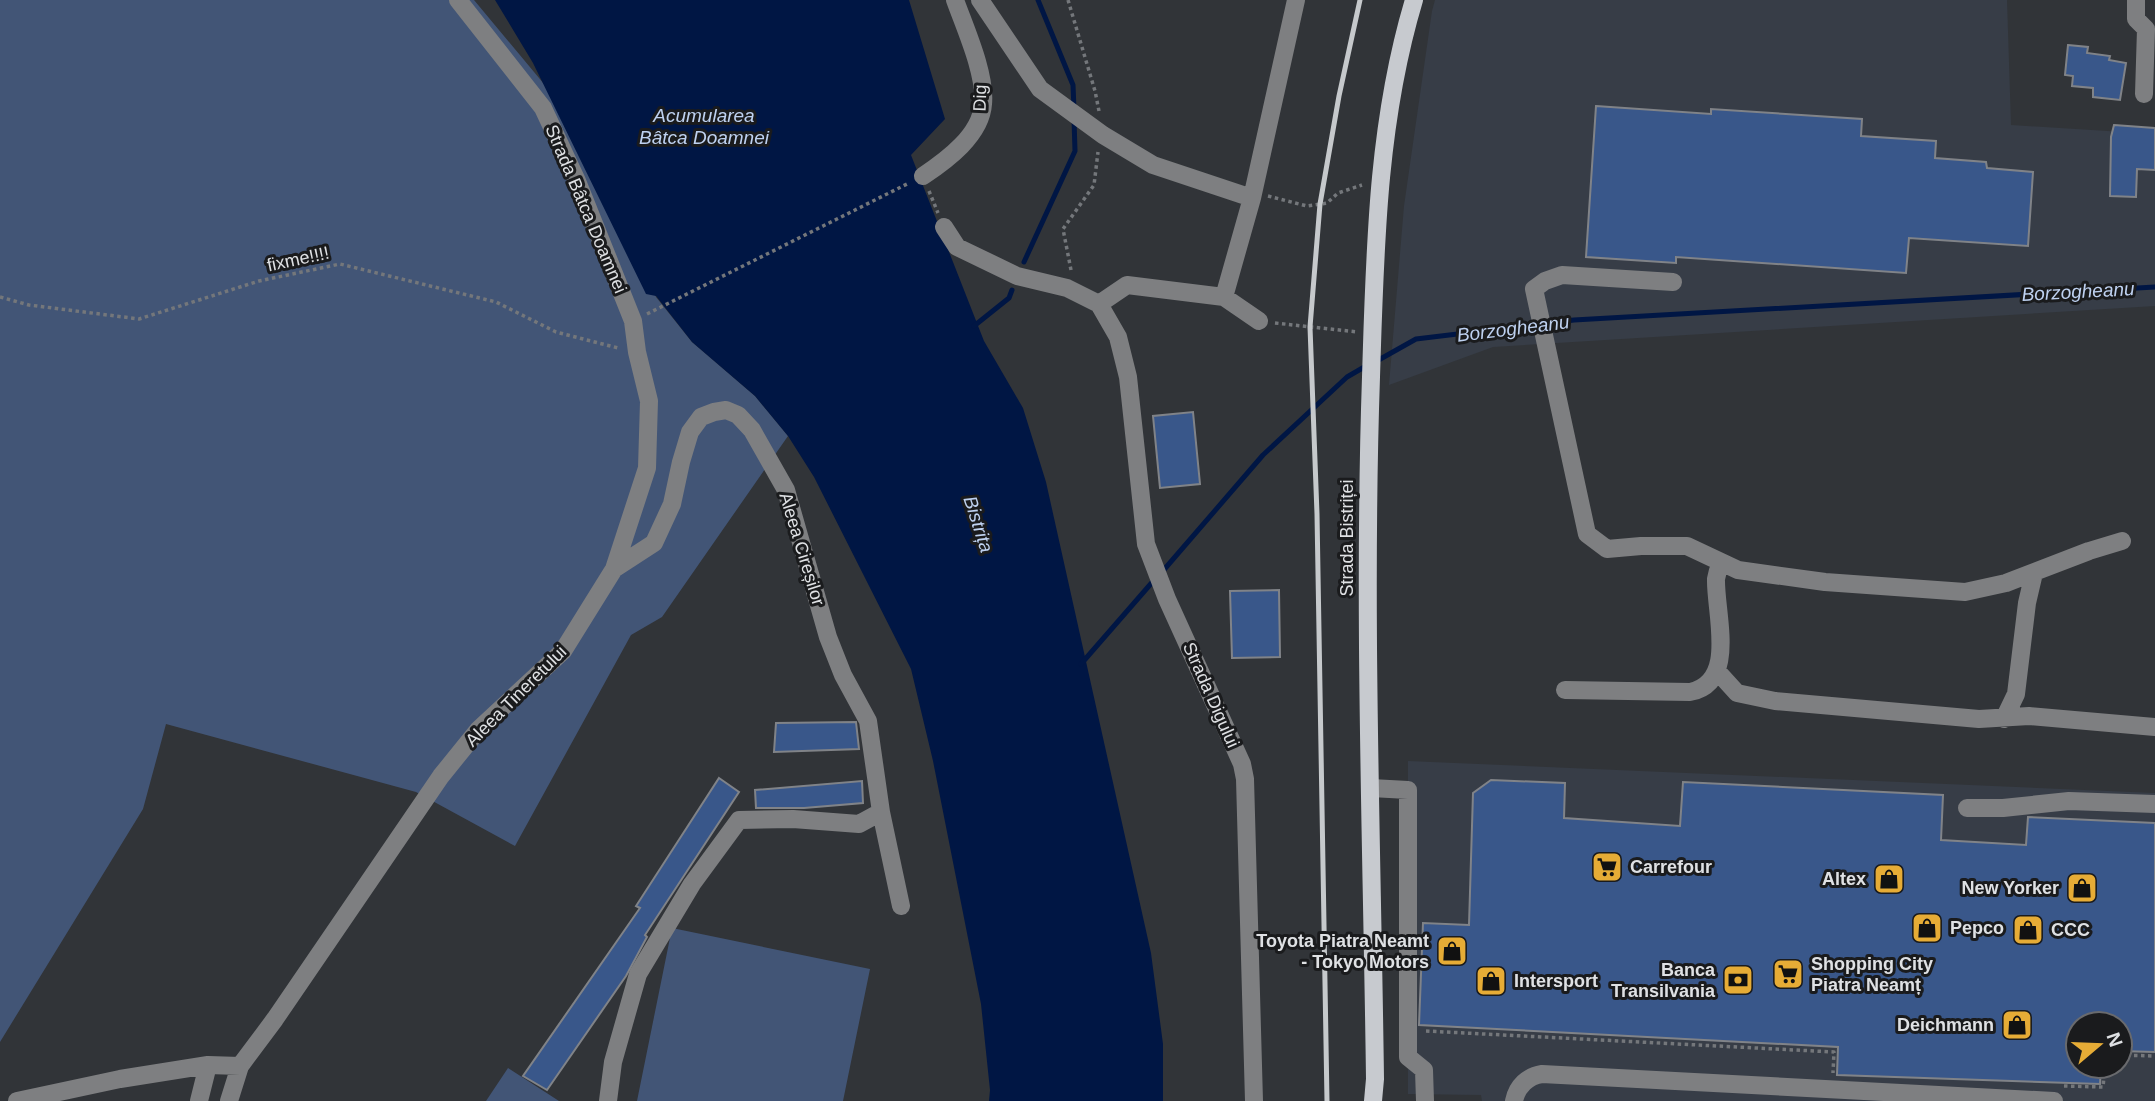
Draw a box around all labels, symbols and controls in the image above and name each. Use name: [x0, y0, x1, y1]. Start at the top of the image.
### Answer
street label: Dig: [970, 84, 990, 112]
water label: Acumularea Bâtca Doamnei: [639, 105, 770, 148]
street label: Strada Bâtca Doamnei: [541, 122, 631, 296]
street label: fixme!!!!: [265, 243, 331, 275]
water label: Borzogheanu: [2021, 278, 2135, 305]
water label: Borzogheanu: [1456, 311, 1571, 346]
street label: Strada Bistriței: [1337, 479, 1357, 597]
street label: Aleea Cireșilor: [775, 490, 829, 608]
water label: Bistrița: [960, 493, 997, 555]
street label: Strada Digului: [1179, 639, 1243, 751]
street label: Aleea Tineretului: [462, 642, 570, 750]
supermarket icon: Carrefour: [1590, 850, 1624, 884]
place label: Carrefour: [1630, 857, 1712, 877]
shop icon: Altex: [1872, 862, 1906, 896]
place label: Altex: [1822, 869, 1866, 889]
shop icon: New Yorker: [2065, 871, 2099, 905]
place label: New Yorker: [1962, 878, 2059, 898]
shop icon: Pepco: [1910, 911, 1944, 945]
shop icon: CCC: [2011, 913, 2045, 947]
place label: Pepco: [1950, 918, 2004, 938]
place label: CCC: [2051, 920, 2090, 940]
place label: Toyota Piatra Neamt - Tokyo Motors: [1256, 931, 1429, 972]
shop icon: Toyota Piatra Neamt - Tokyo Motors: [1435, 934, 1469, 968]
place label: Shopping City Piatra Neamț: [1811, 954, 1933, 995]
supermarket icon: Shopping City Piatra Neamț: [1771, 957, 1805, 991]
place label: Banca Transilvania: [1611, 960, 1716, 1001]
bank icon: Banca Transilvania: [1721, 963, 1755, 997]
shop icon: Intersport: [1474, 964, 1508, 998]
place label: Intersport: [1514, 971, 1598, 991]
shop icon: Deichmann: [2000, 1008, 2034, 1042]
north arrow: [2064, 1010, 2134, 1080]
place label: Deichmann: [1897, 1015, 1994, 1035]
text: N: [2102, 1030, 2127, 1050]

